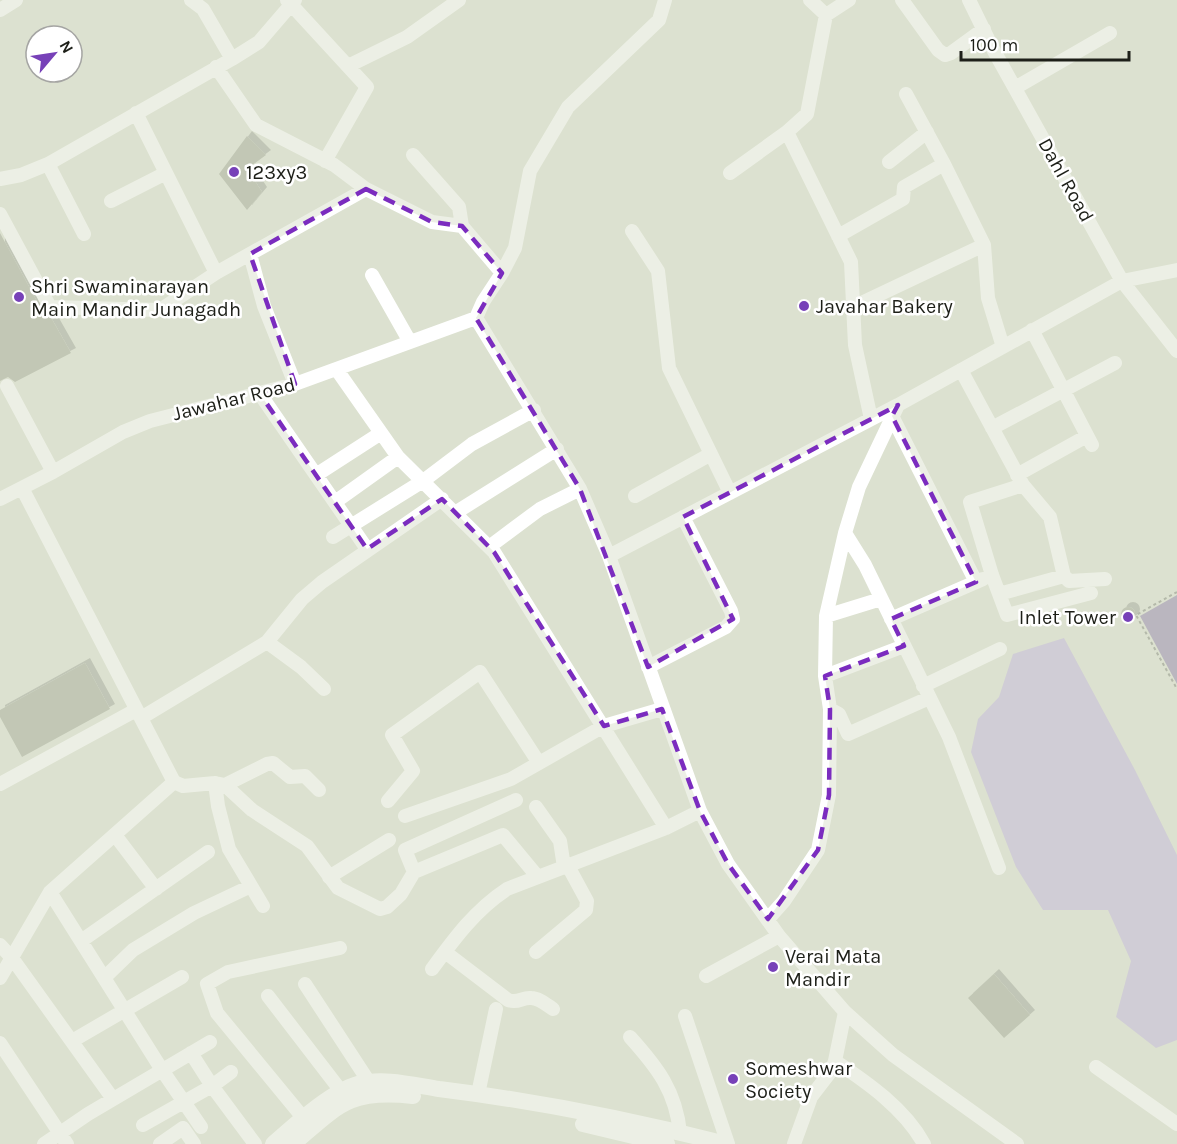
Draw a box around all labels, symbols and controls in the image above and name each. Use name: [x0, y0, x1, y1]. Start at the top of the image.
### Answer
north arrow: [24, 24, 84, 84]
scale bar: [961, 24, 1129, 62]
text: 100 m: [970, 34, 1018, 56]
text: N: [56, 37, 78, 57]
street label: Dahl Road: [1033, 134, 1099, 226]
place label: 123xy3: [246, 161, 307, 184]
marker: 123xy3: [227, 165, 241, 179]
place label: Shri Swaminarayan Main Mandir Junagadh: [31, 275, 241, 321]
marker: Shri Swaminarayan Main Mandir Junagadh: [12, 290, 26, 304]
place label: Javahar Bakery: [816, 295, 953, 318]
marker: Javahar Bakery: [797, 299, 811, 313]
street label: Jawahar Road: [170, 373, 298, 425]
place label: Inlet Tower: [1019, 606, 1117, 629]
marker: Inlet Tower: [1121, 610, 1135, 624]
place label: Verai Mata Mandir: [785, 945, 881, 991]
marker: Verai Mata Mandir: [766, 960, 780, 974]
place label: Someshwar Society: [745, 1057, 853, 1103]
marker: Someshwar Society: [726, 1072, 740, 1086]

